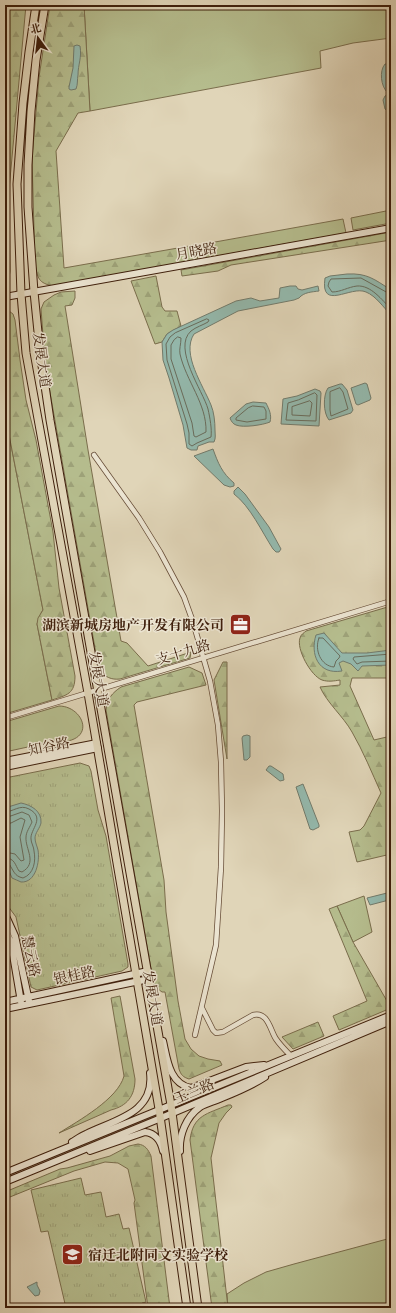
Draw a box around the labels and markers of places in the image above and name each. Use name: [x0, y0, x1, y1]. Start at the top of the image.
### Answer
office icon: 湖滨新城房地产开发有限公司: [227, 612, 253, 638]
place label: 湖滨新城房地产开发有限公司: [42, 617, 224, 636]
school or university icon: 宿迁北附同文实验学校: [60, 1242, 86, 1268]
place label: 宿迁北附同文实验学校: [88, 1247, 228, 1266]

